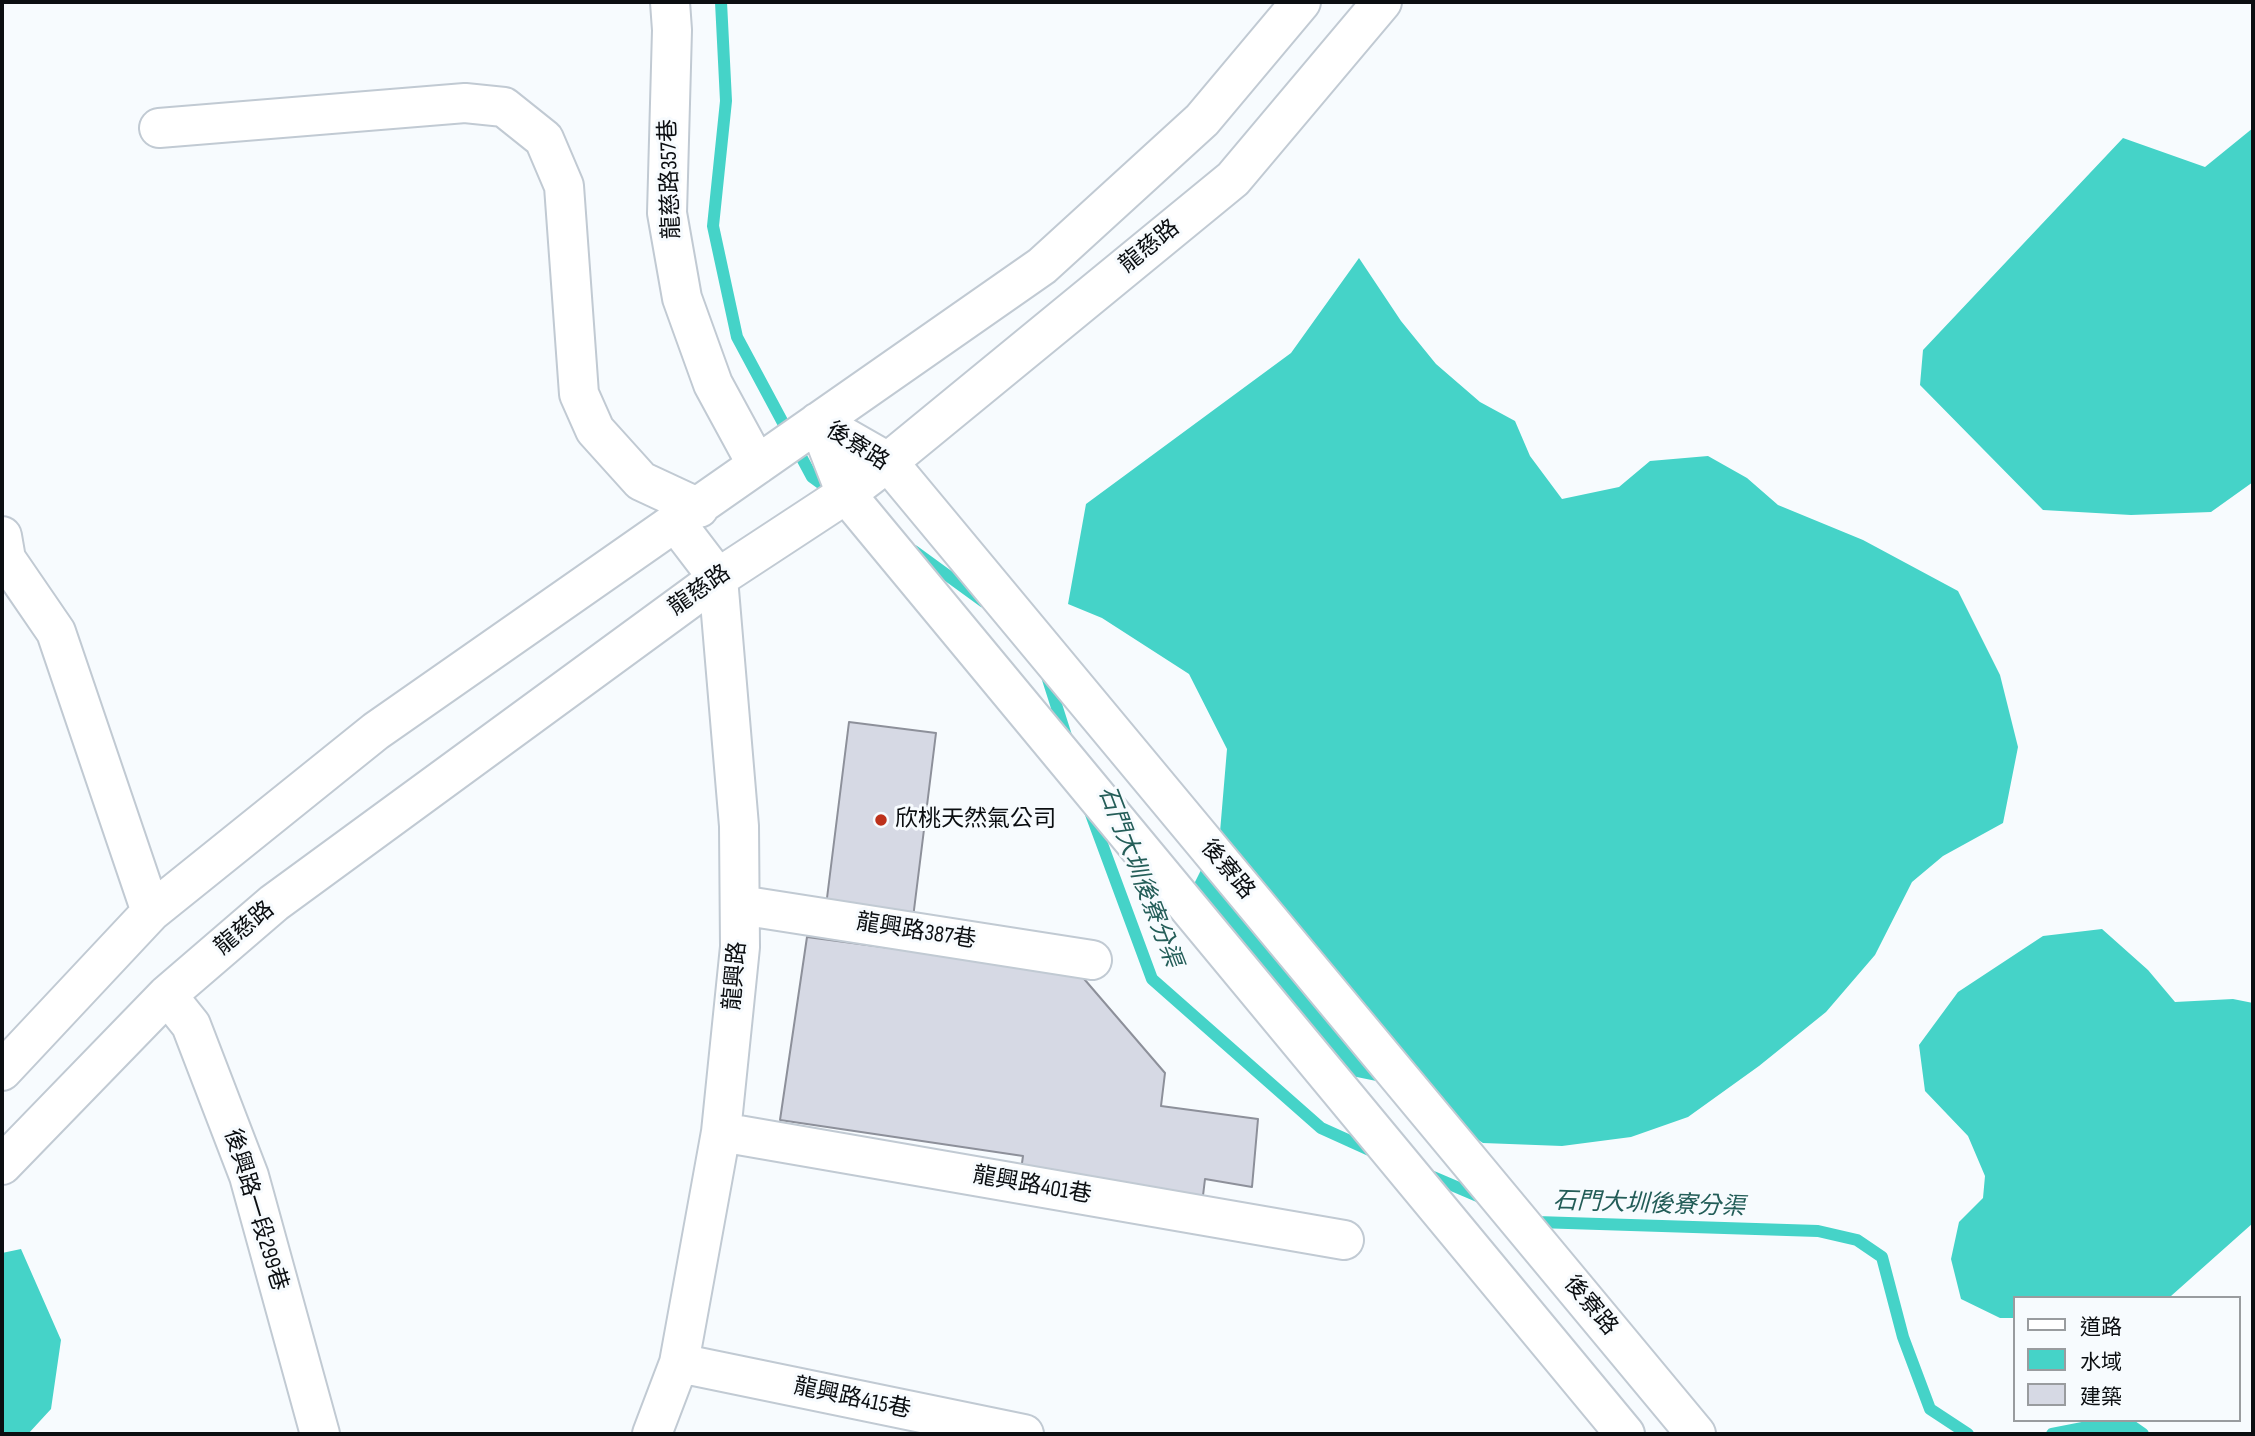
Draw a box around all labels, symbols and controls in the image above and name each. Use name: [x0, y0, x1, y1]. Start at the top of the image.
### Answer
street label: 龍慈路357巷: [655, 119, 687, 239]
street label: 龍慈路: [1115, 215, 1185, 279]
street label: 後寮路: [820, 417, 894, 477]
street label: 龍慈路: [664, 560, 736, 622]
water label: 石門大圳後寮分渠: [1091, 782, 1187, 972]
place label: 欣桃天然氣公司: [895, 806, 1056, 834]
marker: 欣桃天然氣公司: [873, 812, 889, 828]
street label: 後寮路: [1194, 835, 1260, 905]
street label: 龍慈路: [210, 896, 280, 962]
street label: 龍興路387巷: [854, 909, 978, 955]
street label: 龍興路: [719, 940, 753, 1012]
street label: 後興路一段299巷: [217, 1126, 293, 1294]
street label: 龍興路401巷: [971, 1162, 1093, 1210]
water label: 石門大圳後寮分渠: [1553, 1187, 1745, 1223]
street label: 後寮路: [1557, 1271, 1623, 1341]
legend: [2014, 1296, 2241, 1422]
text: 道路: [2080, 1315, 2122, 1340]
text: 水域: [2080, 1350, 2122, 1375]
street label: 龍興路415巷: [791, 1373, 913, 1425]
text: 建築: [2080, 1385, 2122, 1410]

